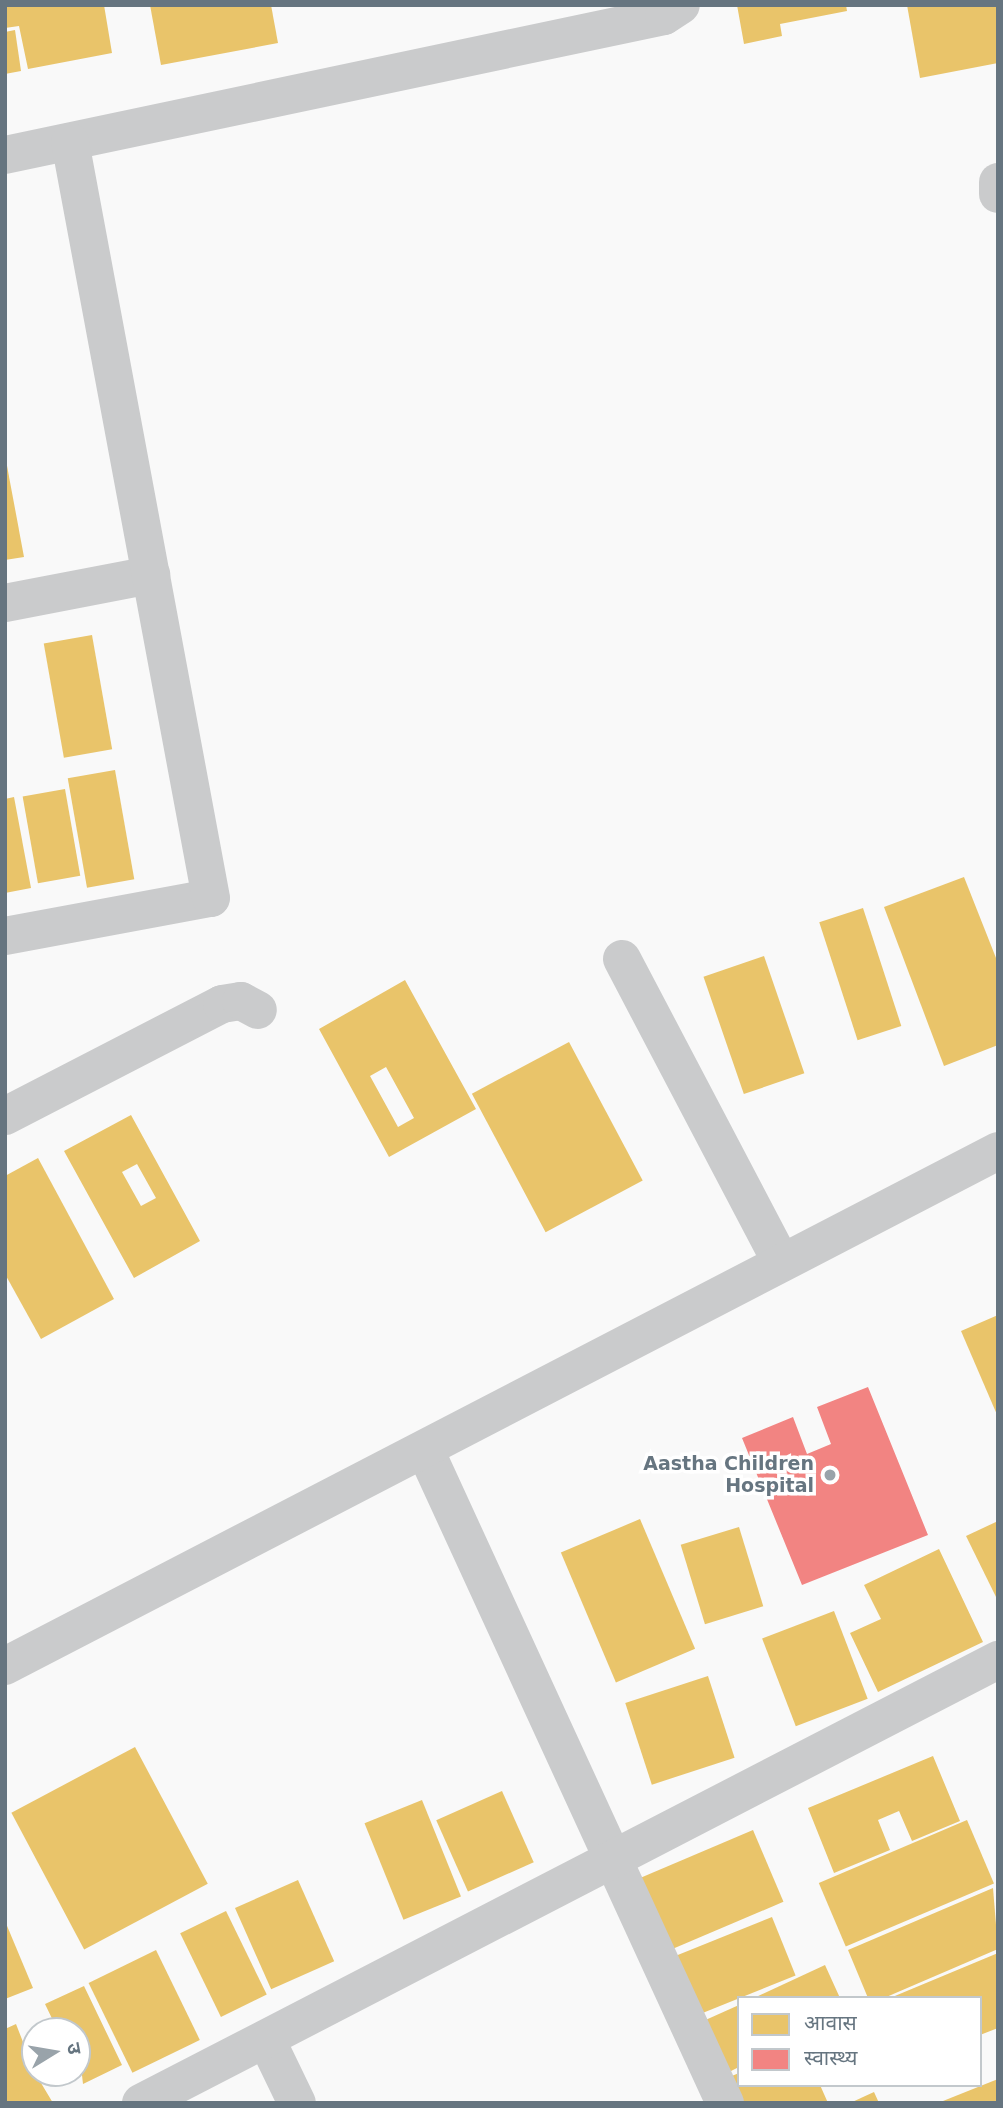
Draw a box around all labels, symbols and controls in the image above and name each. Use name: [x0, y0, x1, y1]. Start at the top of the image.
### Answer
place label: Aastha Children Hospital: [643, 1453, 814, 1497]
marker: Aastha Children Hospital: [820, 1465, 840, 1485]
legend: [737, 1996, 982, 2087]
text: आवास: [804, 2011, 857, 2035]
north arrow: [21, 2017, 91, 2087]
text: उ: [63, 2041, 87, 2056]
text: स्वास्थ्य: [804, 2046, 857, 2070]

